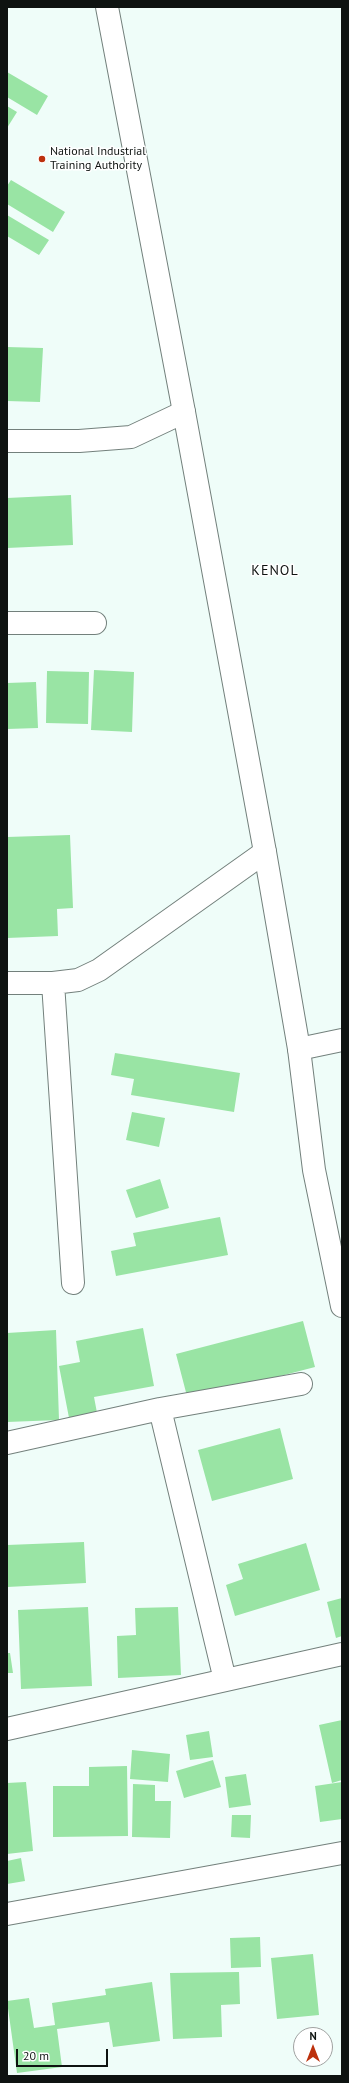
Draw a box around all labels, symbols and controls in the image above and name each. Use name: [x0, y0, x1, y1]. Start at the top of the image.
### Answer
place label: National Industrial Training Authority: [50, 145, 146, 173]
marker: National Industrial Training Authority: [37, 154, 47, 164]
district label: KENOL: [251, 563, 299, 579]
north arrow: [293, 2027, 333, 2067]
text: N: [309, 2029, 317, 2043]
scale bar: [18, 2041, 110, 2067]
text: 20 m: [23, 2048, 49, 2063]

